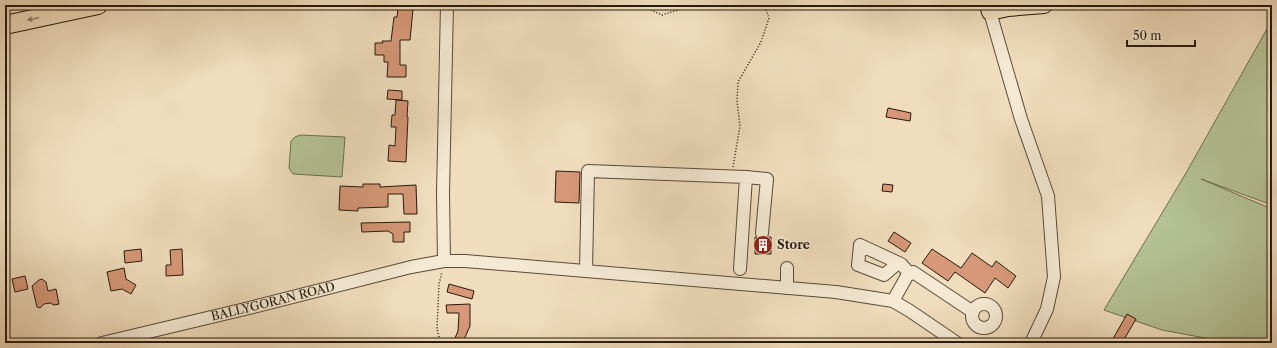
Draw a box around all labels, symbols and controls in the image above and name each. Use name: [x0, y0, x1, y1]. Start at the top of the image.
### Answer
one-way arrow: [27, 17, 39, 23]
scale bar: [1127, 22, 1195, 48]
text: 50 m: [1133, 28, 1162, 43]
building icon: Store: [752, 234, 774, 256]
place label: Store: [777, 237, 810, 252]
street label: BALLYGORAN ROAD: [210, 278, 337, 324]

